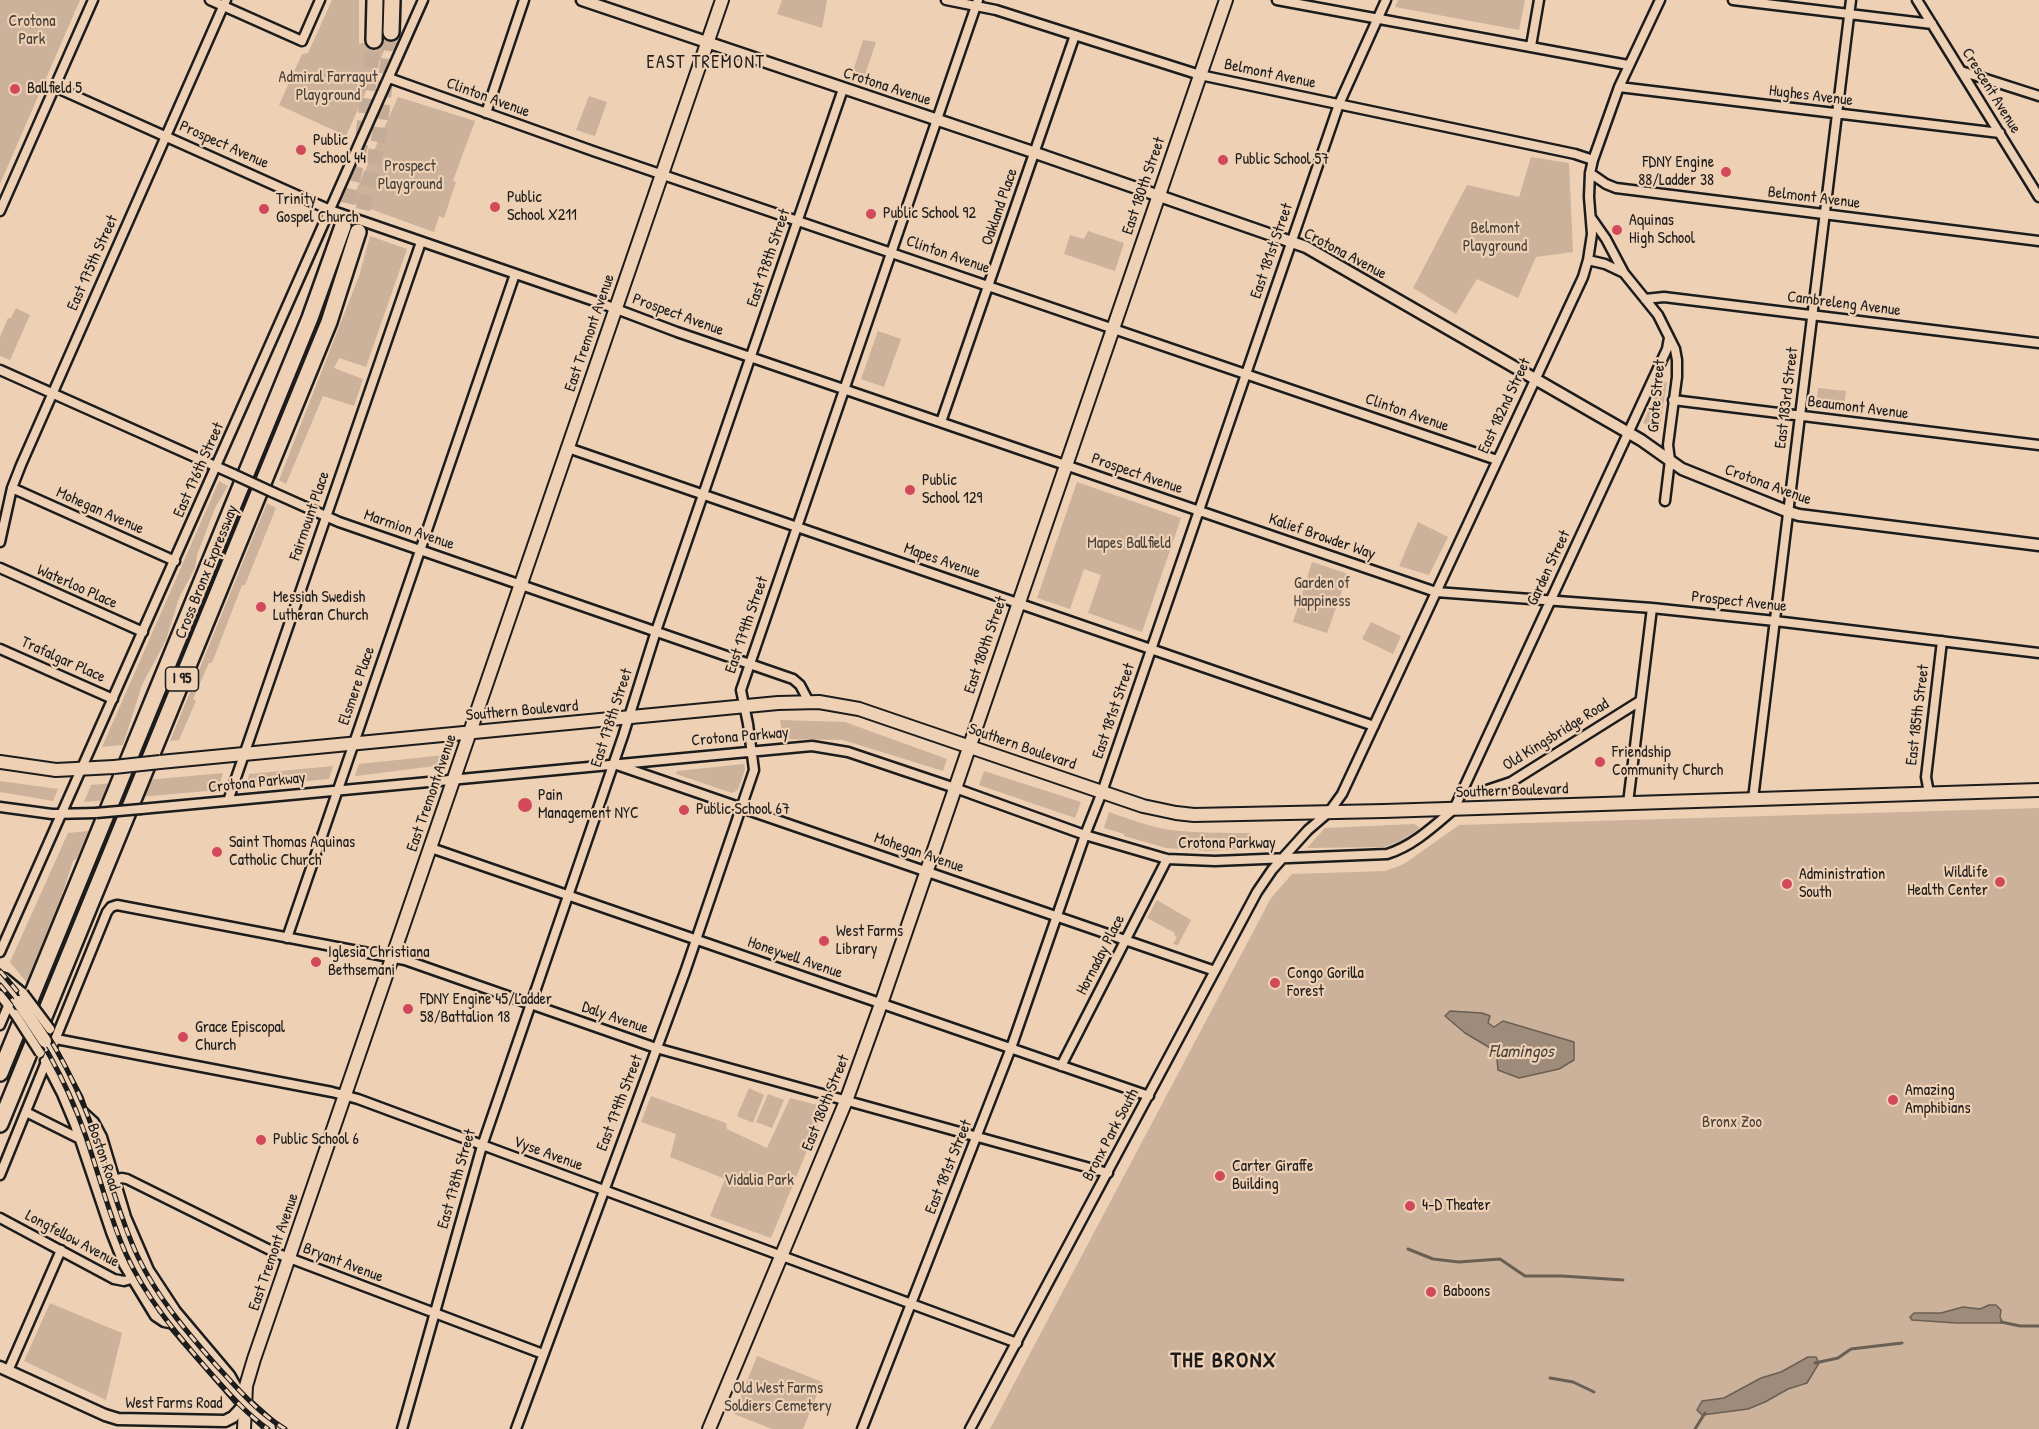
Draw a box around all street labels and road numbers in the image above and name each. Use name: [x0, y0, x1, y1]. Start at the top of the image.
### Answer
street label: Crescent Avenue: [1957, 45, 2025, 137]
street label: Belmont Avenue: [1222, 55, 1318, 93]
street label: Crotona Avenue: [841, 64, 933, 110]
street label: Clinton Avenue: [444, 74, 532, 122]
street label: Hughes Avenue: [1768, 81, 1854, 111]
street label: Prospect Avenue: [176, 117, 272, 173]
street label: East 180th Street: [1118, 135, 1170, 237]
street label: Oakland Place: [978, 166, 1022, 248]
street label: Belmont Avenue: [1767, 183, 1861, 213]
street label: East 181st Street: [1247, 201, 1297, 301]
street label: East 178th Street: [743, 206, 795, 310]
street label: East 175th Street: [63, 212, 123, 314]
street label: Crotona Avenue: [1300, 224, 1390, 284]
street label: Clinton Avenue: [904, 232, 992, 278]
street label: East Tremont Avenue: [561, 272, 619, 394]
street label: Cambreleng Avenue: [1786, 288, 1902, 320]
street label: Prospect Avenue: [630, 290, 726, 340]
street label: East 183rd Street: [1771, 346, 1803, 450]
street label: East 182nd Street: [1474, 355, 1536, 457]
street label: Grote Street: [1644, 359, 1670, 433]
street label: Clinton Avenue: [1363, 390, 1451, 436]
street label: Beaumont Avenue: [1806, 392, 1910, 424]
street label: East 176th Street: [169, 420, 229, 520]
street label: Prospect Avenue: [1089, 449, 1185, 499]
street label: Crotona Avenue: [1722, 460, 1814, 510]
street label: Fairmount Place: [286, 469, 334, 563]
street label: Mohegan Avenue: [53, 483, 147, 539]
street label: Cross Bronx Expressway: [171, 502, 243, 642]
street label: Marmion Avenue: [361, 506, 457, 554]
street label: Kalief Browder Way: [1266, 510, 1378, 564]
street label: Garden Street: [1523, 527, 1575, 609]
street label: Mapes Avenue: [901, 539, 983, 583]
street label: Waterloo Place: [34, 561, 120, 613]
street label: East 179th Street: [721, 574, 773, 676]
street label: Prospect Avenue: [1690, 587, 1788, 617]
street label: East 180th Street: [960, 594, 1012, 696]
street label: Trafalgar Place: [18, 633, 108, 687]
street label: Elsmere Place: [335, 644, 379, 728]
street label: East 181st Street: [1089, 661, 1139, 761]
street label: East 185th Street: [1902, 664, 1934, 766]
street label: East 178th Street: [587, 666, 637, 770]
road number: I 95: [166, 667, 198, 691]
street label: Old Kingsbridge Road: [1499, 695, 1613, 775]
street label: Southern Boulevard: [465, 697, 579, 725]
street label: Southern Boulevard: [966, 720, 1078, 774]
street label: Crotona Parkway: [690, 723, 790, 751]
street label: East Tremont Avenue: [403, 732, 461, 854]
street label: Crotona Parkway: [207, 768, 307, 798]
street label: Southern Boulevard: [1455, 779, 1569, 803]
street label: Mohegan Avenue: [871, 829, 967, 877]
street label: Crotona Parkway: [1178, 834, 1276, 854]
street label: Hornaday Place: [1073, 912, 1129, 998]
street label: Honeywell Avenue: [745, 933, 845, 983]
street label: Daly Avenue: [579, 998, 651, 1038]
street label: East 179th Street: [593, 1052, 647, 1154]
street label: East 180th Street: [798, 1052, 854, 1154]
street label: Bronx Park South: [1079, 1086, 1143, 1184]
street label: East 181st Street: [921, 1117, 977, 1217]
street label: Boston Road: [83, 1121, 123, 1193]
street label: East 178th Street: [434, 1127, 480, 1231]
street label: Vyse Avenue: [511, 1133, 585, 1175]
street label: East Tremont Avenue: [245, 1191, 303, 1313]
street label: Longfellow Avenue: [22, 1206, 122, 1272]
street label: Bryant Avenue: [300, 1239, 386, 1287]
street label: West Farms Road: [126, 1394, 222, 1414]

